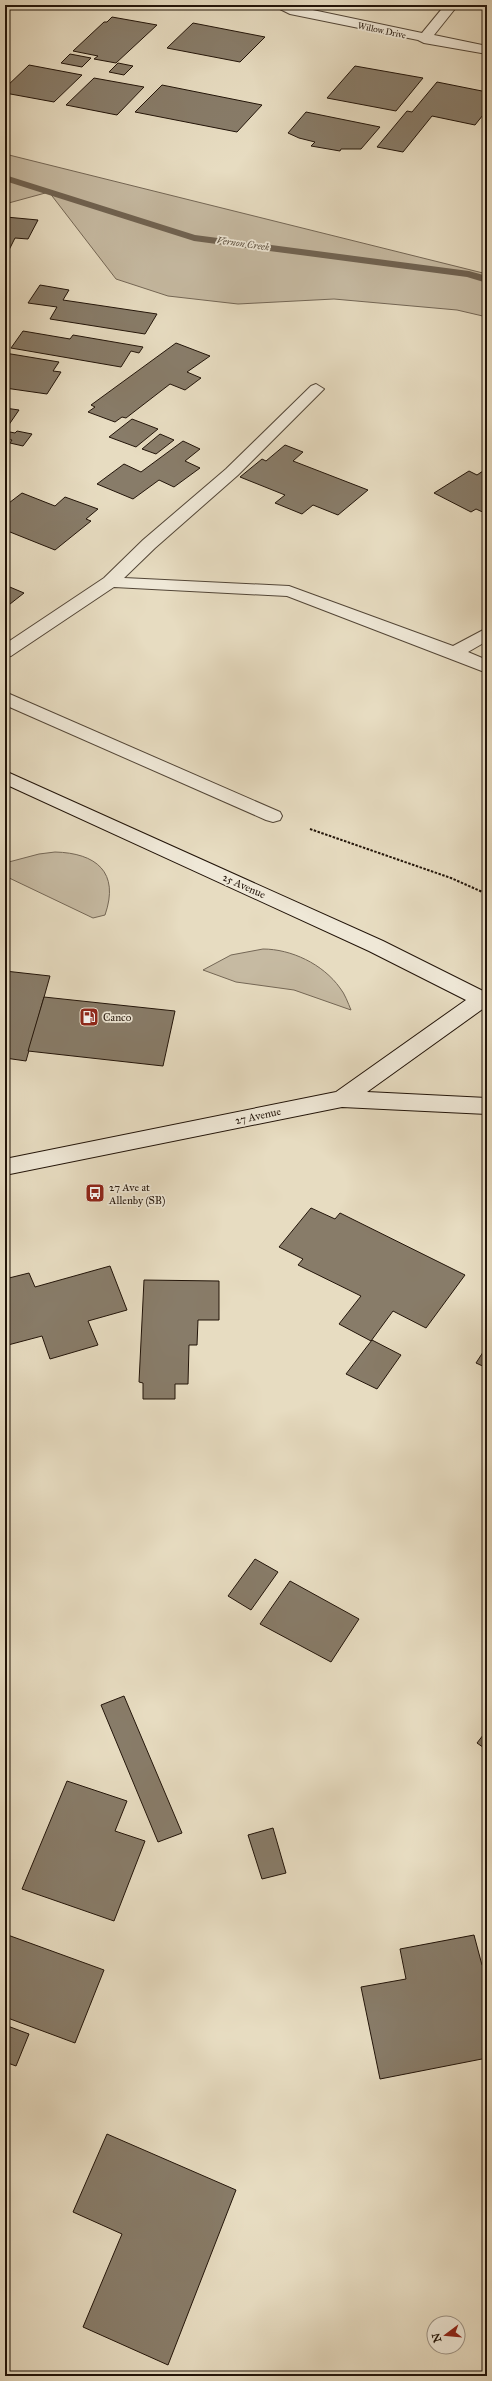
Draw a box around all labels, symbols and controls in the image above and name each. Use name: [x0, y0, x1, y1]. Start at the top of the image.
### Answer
street label: Willow Drive: [357, 20, 407, 41]
water label: Vernon Creek: [216, 234, 271, 254]
street label: 25 Avenue: [220, 871, 268, 901]
fuel station icon: Canco: [78, 1006, 100, 1028]
place label: Canco: [103, 1011, 132, 1024]
street label: 27 Avenue: [234, 1105, 282, 1127]
place label: 27 Ave at Allenby (SB): [108, 1181, 165, 1207]
bus stop icon: 27 Ave at Allenby (SB): [84, 1182, 106, 1204]
north arrow: [426, 2315, 466, 2355]
text: N: [429, 2331, 444, 2344]

